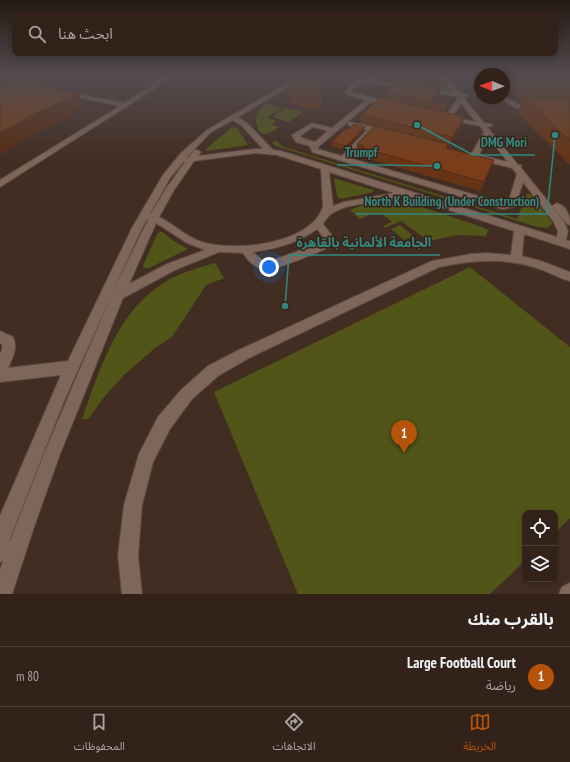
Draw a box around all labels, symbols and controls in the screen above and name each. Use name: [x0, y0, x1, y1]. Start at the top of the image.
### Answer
search box: [12, 12, 558, 56]
icon: search: [26, 23, 48, 45]
text: ابحث هنا: [58, 24, 113, 43]
north arrow: [474, 68, 510, 104]
callout: DMG Mori: [473, 130, 535, 155]
text: DMG Mori: [481, 134, 527, 151]
callout: Trumpf: [337, 140, 385, 165]
text: Trumpf: [345, 144, 379, 161]
callout: North K Building (Under Construction): [356, 189, 547, 214]
text: North K Building (Under Construction): [365, 193, 539, 210]
callout: الجامعة الألمانية بالقاهرة: [289, 230, 440, 255]
text: الجامعة الألمانية بالقاهرة: [297, 234, 431, 251]
your location: [259, 257, 279, 277]
pin: 1: [391, 420, 417, 453]
map controls: [522, 510, 558, 582]
button: locate: [522, 510, 558, 546]
button: layers: [522, 546, 558, 582]
text: بالقرب منك: [468, 608, 554, 630]
text: Large Football Court: [407, 653, 516, 672]
text: 80 m: [16, 668, 39, 685]
text: 1: [538, 668, 544, 685]
text: رياضة: [486, 677, 516, 694]
tab: المحفوظات: [74, 711, 125, 758]
tab: الاتجاهات: [273, 711, 316, 758]
tab: الخريطة: [463, 711, 496, 758]

